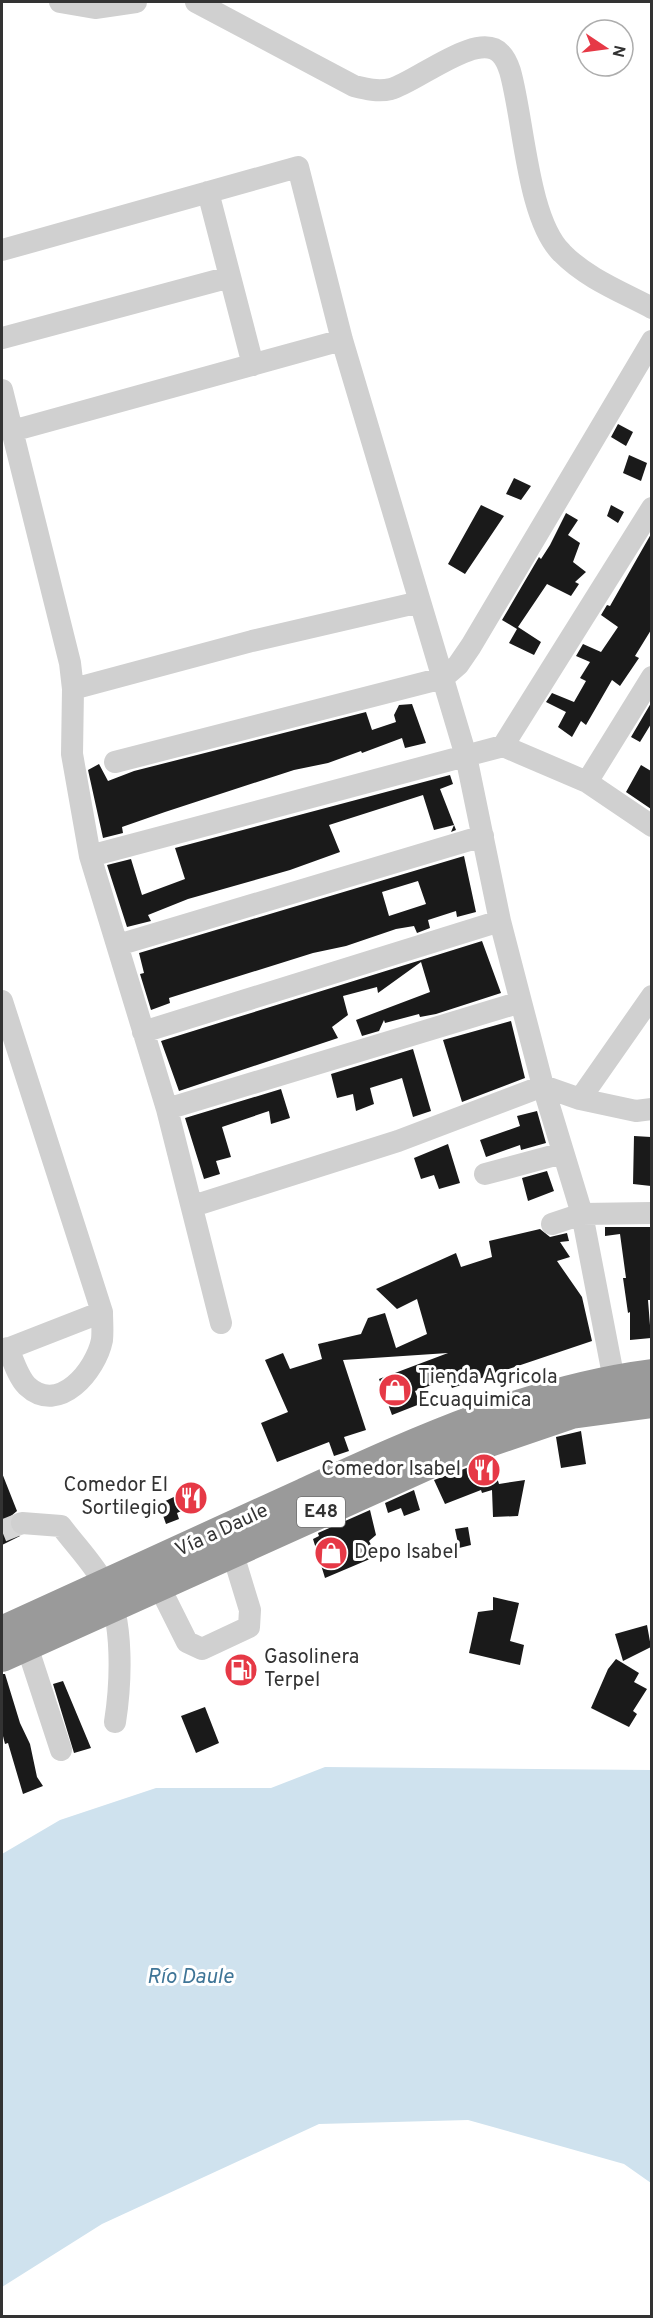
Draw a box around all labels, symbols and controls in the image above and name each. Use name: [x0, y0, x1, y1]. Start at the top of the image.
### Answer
north arrow: [575, 18, 635, 78]
text: N: [607, 43, 629, 59]
place label: Tienda Agricola Ecuaquimica: [418, 1365, 558, 1414]
shop icon: Tienda Agricola Ecuaquimica: [377, 1372, 413, 1408]
restaurant icon: Comedor Isabel: [466, 1452, 502, 1488]
place label: Comedor Isabel: [321, 1457, 461, 1483]
place label: Comedor El Sortilegio: [64, 1473, 168, 1522]
restaurant icon: Comedor El Sortilegio: [173, 1480, 209, 1516]
road number: E48: [297, 1497, 345, 1527]
street label: Vía a Daule: [171, 1498, 273, 1564]
shop icon: Depo Isabel: [313, 1535, 349, 1571]
place label: Depo Isabel: [354, 1540, 458, 1566]
place label: Gasolinera Terpel: [264, 1645, 359, 1694]
fuel station icon: Gasolinera Terpel: [223, 1652, 259, 1688]
water label: Río Daule: [147, 1964, 234, 1991]

